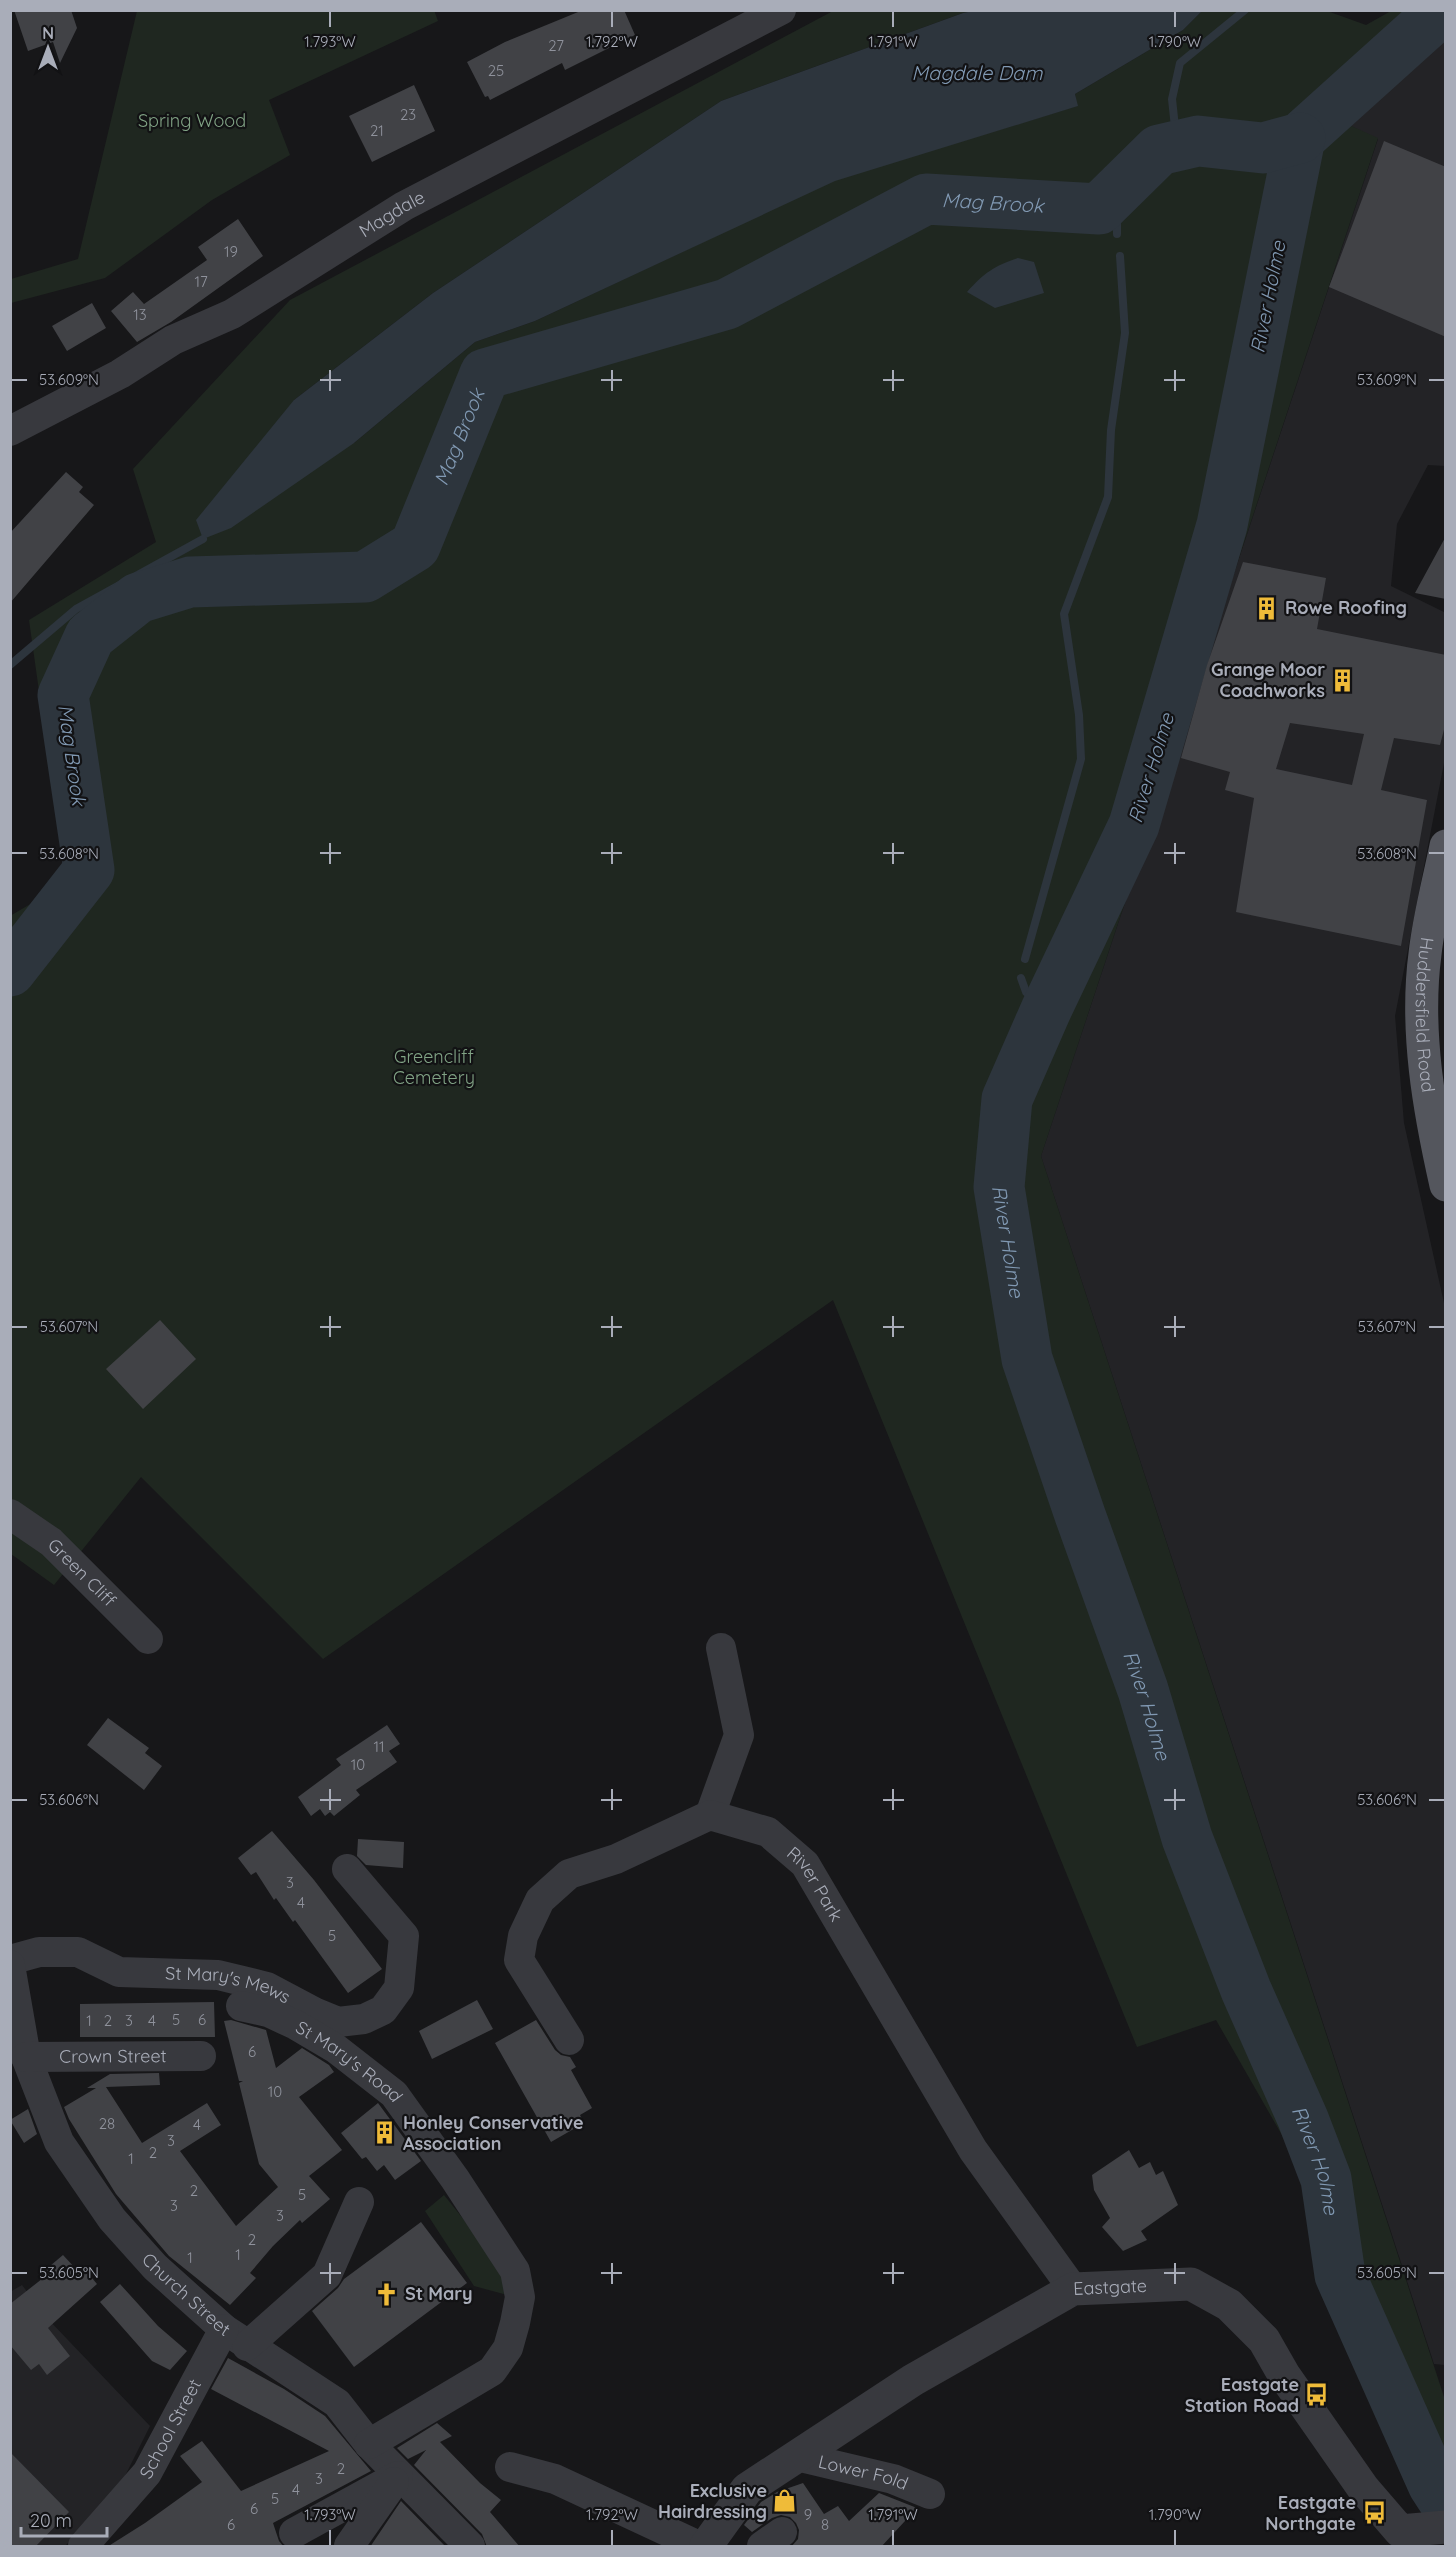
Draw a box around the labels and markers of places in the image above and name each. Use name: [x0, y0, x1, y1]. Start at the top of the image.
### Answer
building icon: Rowe Roofing: [1254, 595, 1280, 621]
place label: Rowe Roofing: [1285, 596, 1407, 619]
place label: Grange Moor Coachworks: [1211, 658, 1325, 702]
building icon: Grange Moor Coachworks: [1330, 667, 1356, 693]
place label: Honley Conservative Association: [403, 2111, 584, 2155]
building icon: Honley Conservative Association: [372, 2120, 398, 2146]
church icon: St Mary: [374, 2281, 400, 2307]
place label: St Mary: [405, 2282, 473, 2305]
place label: Eastgate Station Road: [1185, 2373, 1299, 2417]
bus stop icon: Eastgate Station Road: [1304, 2382, 1330, 2408]
place label: Exclusive Hairdressing: [658, 2479, 767, 2523]
shop icon: Exclusive Hairdressing: [772, 2488, 798, 2514]
place label: Eastgate Northgate: [1265, 2491, 1356, 2535]
bus stop icon: Eastgate Northgate: [1361, 2500, 1387, 2526]

